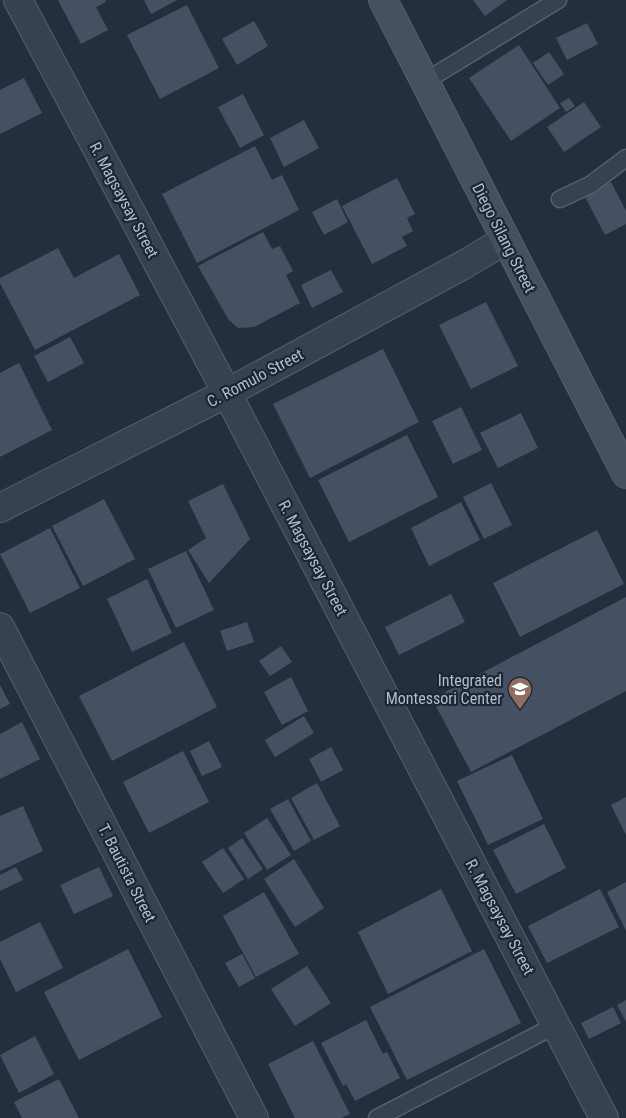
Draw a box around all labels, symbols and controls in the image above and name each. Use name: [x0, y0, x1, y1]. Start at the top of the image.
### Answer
street label: R. Magsaysay Street: [86, 139, 163, 261]
street label: Diego Silang Street: [468, 180, 540, 296]
street label: C. Romulo Street: [204, 345, 307, 411]
street label: R. Magsaysay Street: [275, 497, 352, 619]
place label: Integrated Montessori Center: [386, 671, 502, 708]
school or university icon: Integrated Montessori Center: [507, 676, 533, 710]
street label: T. Bautista Street: [94, 821, 160, 926]
street label: R. Magsaysay Street: [462, 856, 539, 978]

